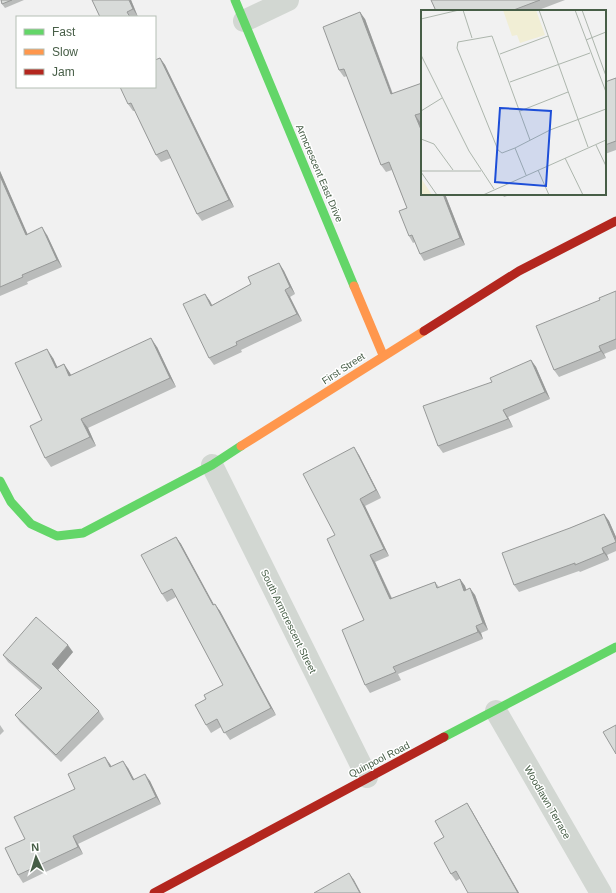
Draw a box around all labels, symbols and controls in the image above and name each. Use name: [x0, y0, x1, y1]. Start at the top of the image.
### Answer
inset map: [421, 10, 606, 195]
legend: [16, 16, 156, 88]
text: Fast: [52, 25, 76, 39]
text: Slow: [52, 45, 78, 59]
text: Jam: [52, 65, 75, 79]
street label: Armcrescent East Drive: [294, 123, 345, 224]
street label: First Street: [320, 350, 367, 386]
street label: South Armcrescent Street: [259, 568, 319, 675]
street label: Quinpool Road: [347, 739, 411, 779]
street label: Woodlawn Terrace: [522, 764, 573, 841]
north arrow: [16, 837, 56, 877]
text: N: [31, 841, 40, 853]

